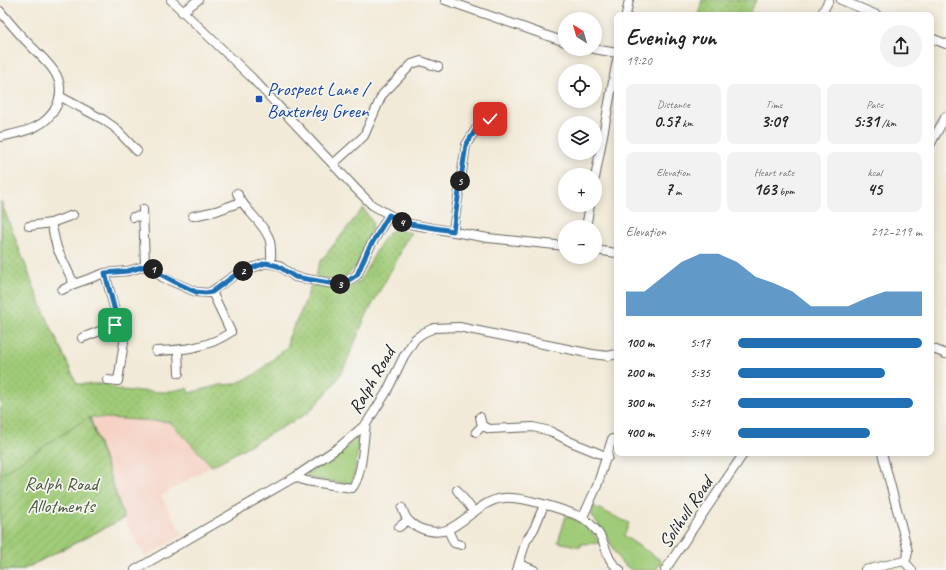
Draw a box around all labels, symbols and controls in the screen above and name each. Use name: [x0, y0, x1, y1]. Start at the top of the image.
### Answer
north arrow: [558, 12, 602, 56]
map controls: [558, 12, 602, 264]
text: Evening run: [626, 24, 716, 52]
button: share: [880, 25, 922, 67]
text: 19:20: [626, 53, 652, 69]
button: locate: [558, 64, 602, 108]
place label: Prospect Lane / Baxterley Green: [267, 77, 372, 123]
marker: Prospect Lane / Baxterley Green: [254, 94, 264, 104]
text: Distance: [657, 97, 690, 111]
text: Time: [766, 97, 782, 111]
text: Pace: [866, 97, 883, 111]
pin: [473, 102, 507, 136]
icon: check: [479, 108, 501, 130]
text: 0.57: [654, 111, 680, 132]
text: 3:09: [761, 111, 787, 132]
text: 5:31: [853, 111, 879, 132]
button: layers: [558, 116, 602, 160]
text: km: [680, 116, 693, 130]
text: /km: [879, 116, 896, 130]
text: Elevation: [656, 165, 690, 179]
text: Heart rate: [754, 165, 794, 179]
text: kcal: [867, 165, 882, 179]
button: +: [558, 168, 602, 212]
pin: 5: [450, 171, 470, 191]
text: 5: [458, 174, 462, 188]
text: 7: [665, 179, 673, 200]
text: 163: [753, 179, 777, 200]
text: 45: [867, 179, 882, 200]
text: m: [673, 184, 682, 198]
text: bpm: [777, 184, 795, 198]
pin: 4: [392, 212, 412, 232]
text: 4: [400, 215, 404, 229]
button: −: [558, 220, 602, 264]
text: Elevation: [626, 224, 666, 240]
text: 212–219 m: [871, 224, 922, 240]
pin: 1: [143, 259, 163, 279]
pin: 2: [233, 261, 253, 281]
text: 1: [151, 262, 155, 276]
text: 2: [241, 264, 245, 278]
pin: 3: [330, 274, 350, 294]
text: 3: [338, 277, 342, 291]
pin: [98, 308, 132, 342]
icon: arrive: [104, 314, 126, 336]
text: 100 m: [626, 335, 654, 351]
text: 5:17: [690, 335, 710, 351]
street label: Ralph Road: [343, 340, 402, 418]
text: 200 m: [626, 365, 654, 381]
text: 5:35: [690, 365, 710, 381]
text: 300 m: [626, 395, 654, 411]
text: 5:21: [690, 395, 710, 411]
text: 400 m: [626, 425, 654, 441]
text: 5:44: [690, 425, 710, 441]
street label: Solihull Road: [653, 469, 720, 553]
park label: Ralph Road Allotments: [24, 472, 101, 518]

